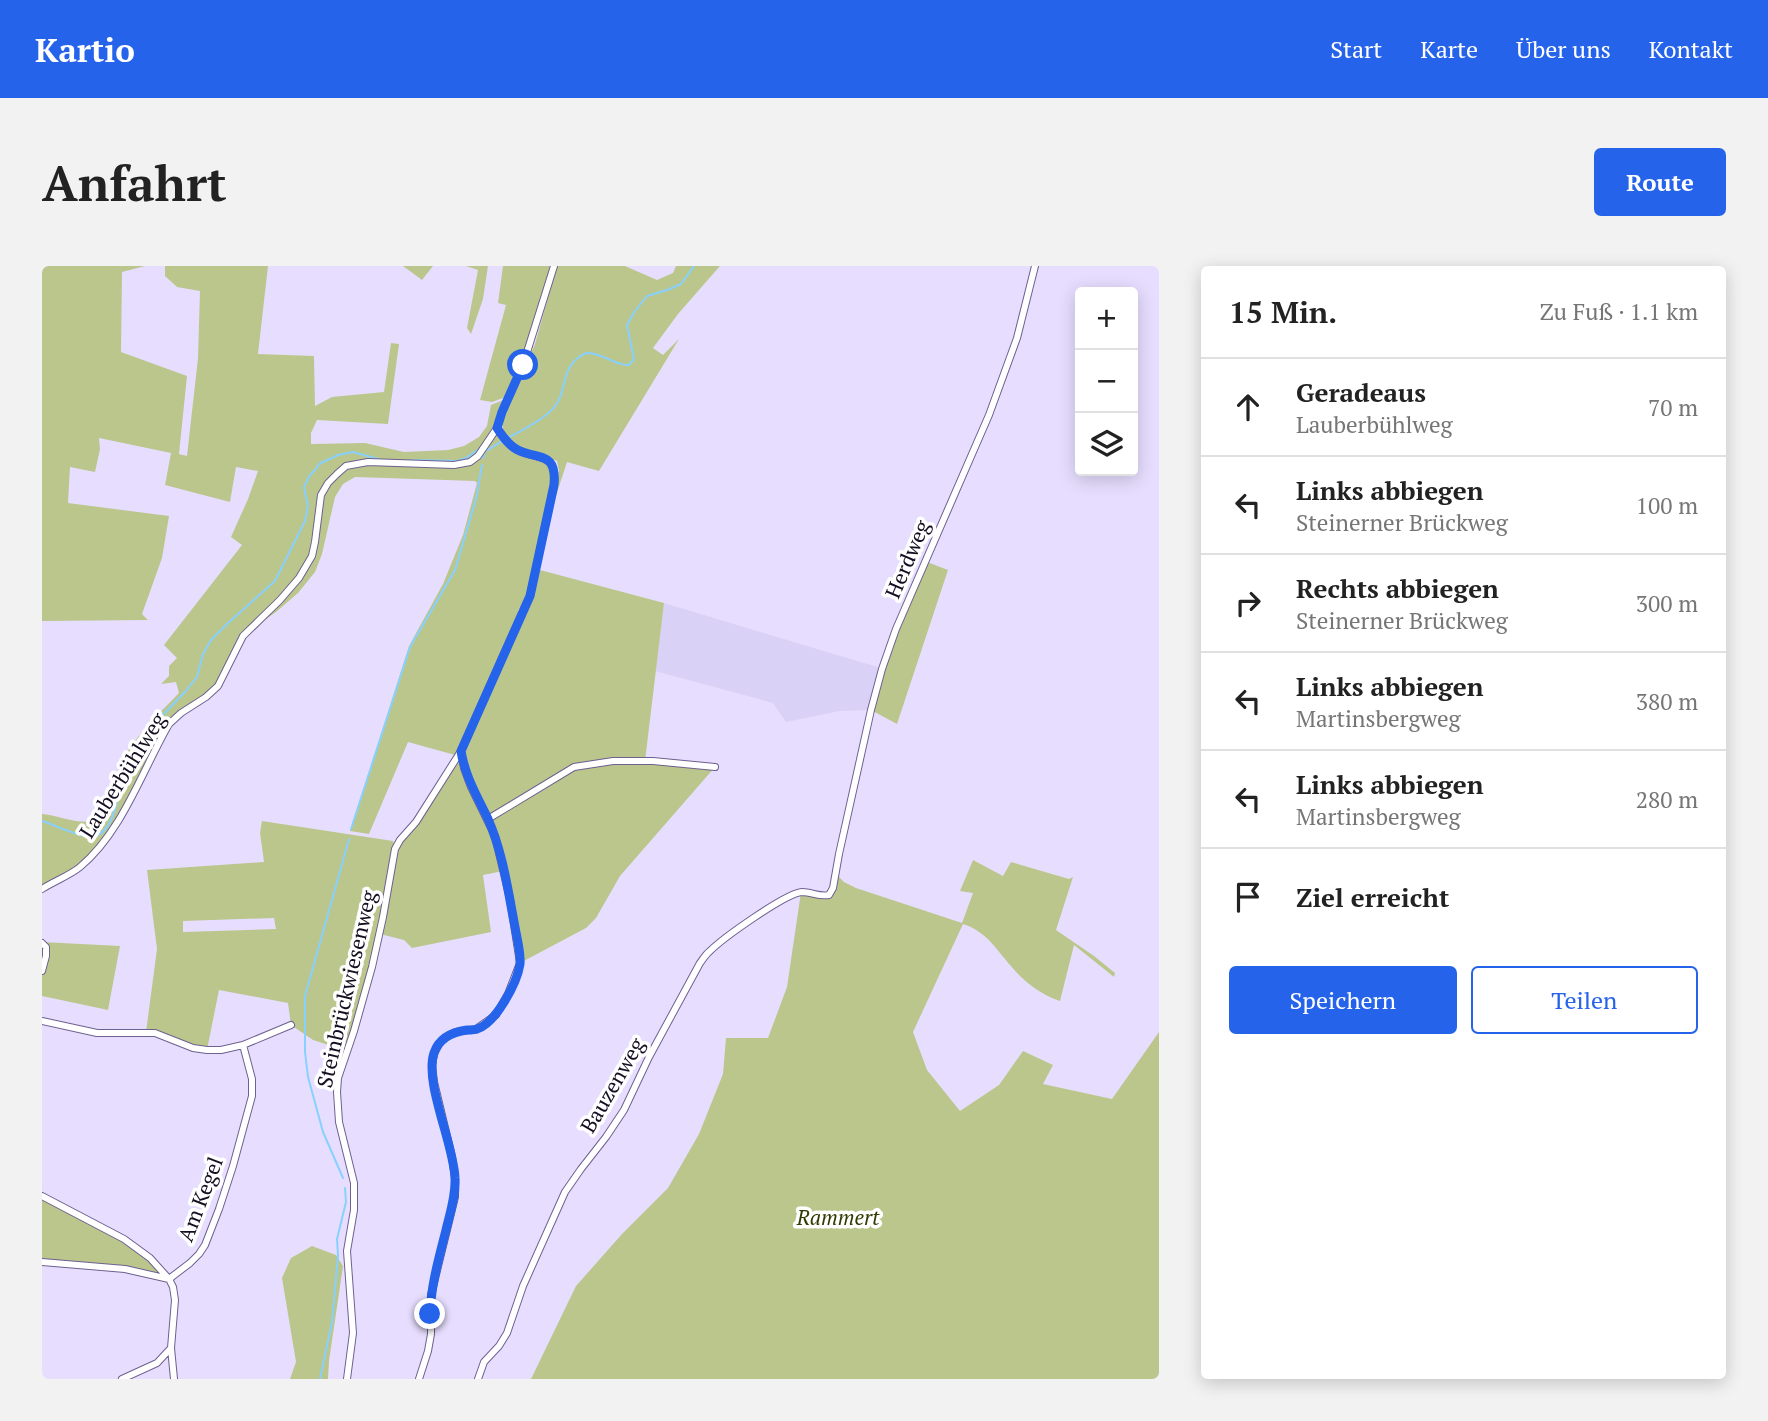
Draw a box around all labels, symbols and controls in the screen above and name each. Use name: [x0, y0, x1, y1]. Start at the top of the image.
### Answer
text: Kartio: [35, 28, 135, 71]
text: Start: [1330, 33, 1382, 65]
text: Karte: [1420, 33, 1478, 65]
text: Über uns: [1516, 33, 1611, 65]
text: Kontakt: [1649, 33, 1733, 65]
button: Route: [1594, 148, 1726, 216]
text: Anfahrt: [42, 150, 227, 215]
map controls: [1075, 287, 1138, 476]
button: +: [1075, 287, 1138, 350]
text: 15 Min.: [1229, 292, 1337, 332]
text: Zu Fuß · 1.1 km: [1540, 296, 1698, 327]
route start: [507, 349, 538, 380]
button: −: [1075, 350, 1138, 413]
text: Geradeaus: [1296, 375, 1426, 409]
icon: ahead: [1229, 388, 1267, 426]
text: 70 m: [1648, 392, 1698, 423]
text: Lauberbühlweg: [1296, 409, 1453, 440]
button: layers: [1075, 413, 1138, 476]
text: Links abbiegen: [1296, 473, 1484, 507]
icon: left: [1229, 486, 1267, 524]
text: 100 m: [1636, 490, 1698, 521]
text: Steinerner Brückweg: [1296, 507, 1508, 538]
street label: Herdweg: [878, 515, 936, 602]
text: Rechts abbiegen: [1296, 571, 1499, 605]
icon: right: [1229, 584, 1267, 622]
text: 300 m: [1636, 588, 1698, 619]
text: Steinerner Brückweg: [1296, 605, 1508, 636]
text: Links abbiegen: [1296, 669, 1484, 703]
icon: left: [1229, 682, 1267, 720]
text: 380 m: [1636, 686, 1698, 717]
text: Martinsbergweg: [1296, 703, 1461, 734]
street label: Lauberbühlweg: [72, 706, 172, 843]
text: Links abbiegen: [1296, 767, 1484, 801]
icon: left: [1229, 780, 1267, 818]
text: 280 m: [1636, 784, 1698, 815]
text: Martinsbergweg: [1296, 801, 1461, 832]
icon: arrive: [1229, 878, 1267, 916]
text: Ziel erreicht: [1296, 880, 1449, 914]
street label: Steinbrückwiesenweg: [310, 887, 383, 1090]
button: Speichern: [1229, 966, 1457, 1034]
button: Teilen: [1471, 966, 1698, 1034]
street label: Bauzenweg: [574, 1032, 651, 1138]
street label: Am Kegel: [171, 1153, 229, 1245]
park label: Rammert: [796, 1203, 880, 1231]
route end: [414, 1298, 445, 1329]

